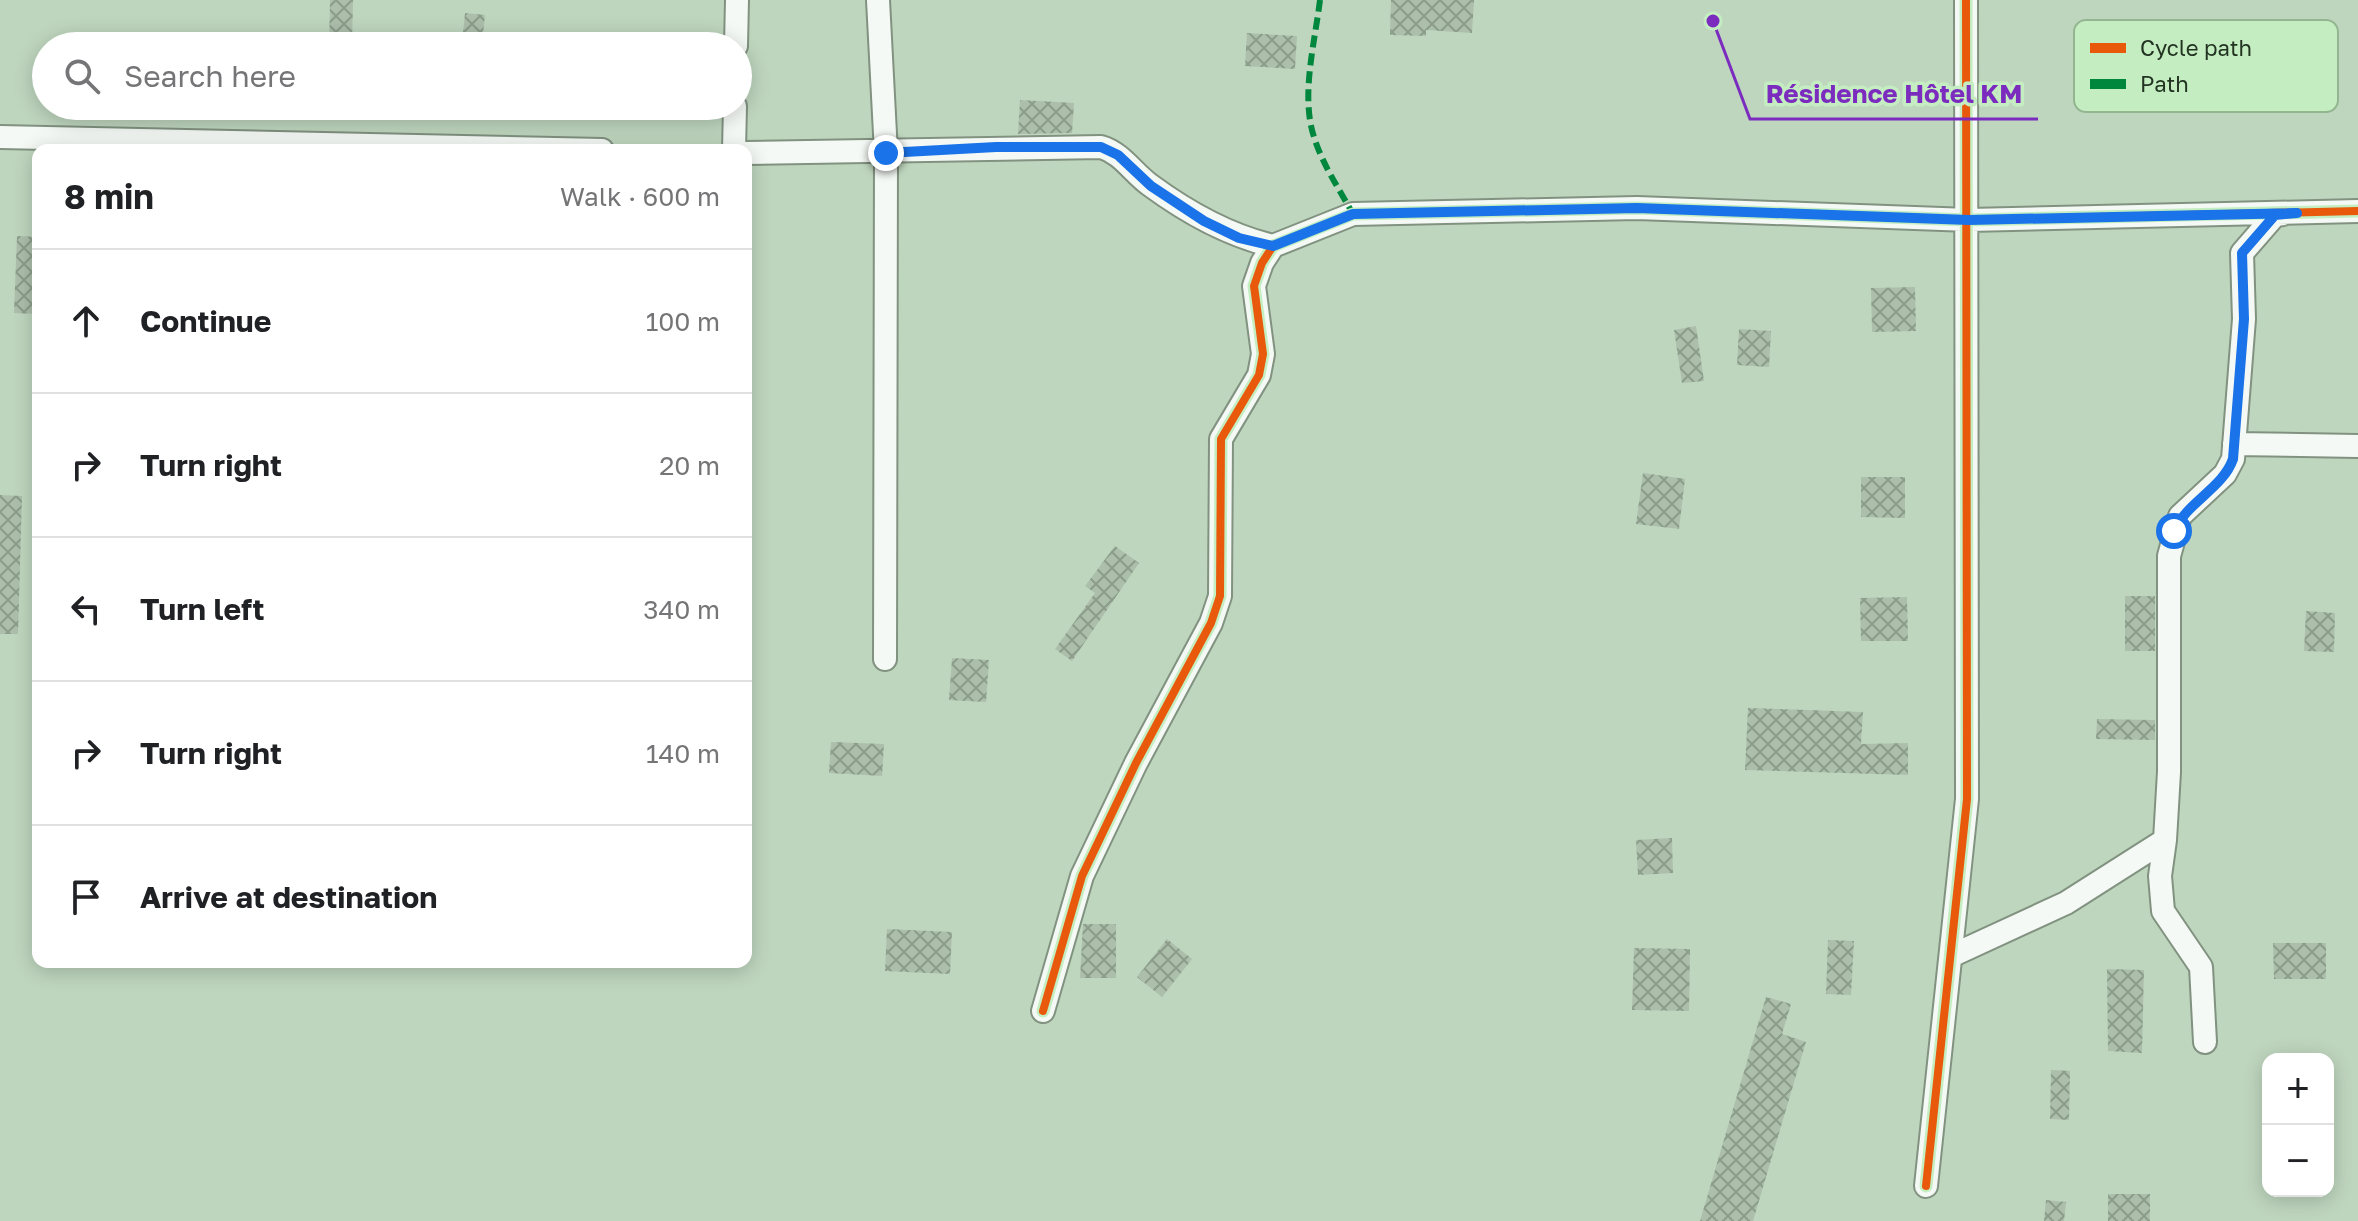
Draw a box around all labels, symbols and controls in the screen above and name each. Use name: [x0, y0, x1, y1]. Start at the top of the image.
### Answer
legend: [2074, 20, 2338, 112]
search box: [32, 32, 752, 120]
text: Cycle path: [2140, 34, 2252, 61]
icon: search: [60, 54, 104, 98]
text: Search here: [124, 58, 296, 94]
callout: Résidence Hôtel KM: [1750, 69, 2038, 119]
text: Path: [2140, 70, 2189, 97]
text: Résidence Hôtel KM: [1766, 78, 2022, 109]
route end: [868, 135, 904, 171]
text: 8 min: [64, 176, 154, 216]
text: Walk · 600 m: [560, 181, 720, 212]
icon: ahead: [64, 299, 108, 343]
text: Continue: [140, 303, 271, 339]
text: 100 m: [646, 306, 720, 337]
icon: right: [64, 443, 108, 487]
text: Turn right: [140, 447, 282, 483]
text: 20 m: [659, 450, 720, 481]
route start: [2156, 513, 2192, 549]
icon: left: [64, 587, 108, 631]
text: Turn left: [140, 591, 265, 627]
text: 340 m: [643, 594, 720, 625]
icon: right: [64, 731, 108, 775]
text: Turn right: [140, 735, 282, 771]
text: 140 m: [646, 738, 720, 769]
icon: arrive: [64, 875, 108, 919]
text: Arrive at destination: [140, 879, 437, 915]
map controls: [2262, 1053, 2334, 1197]
button: +: [2262, 1053, 2334, 1125]
button: −: [2262, 1125, 2334, 1197]

